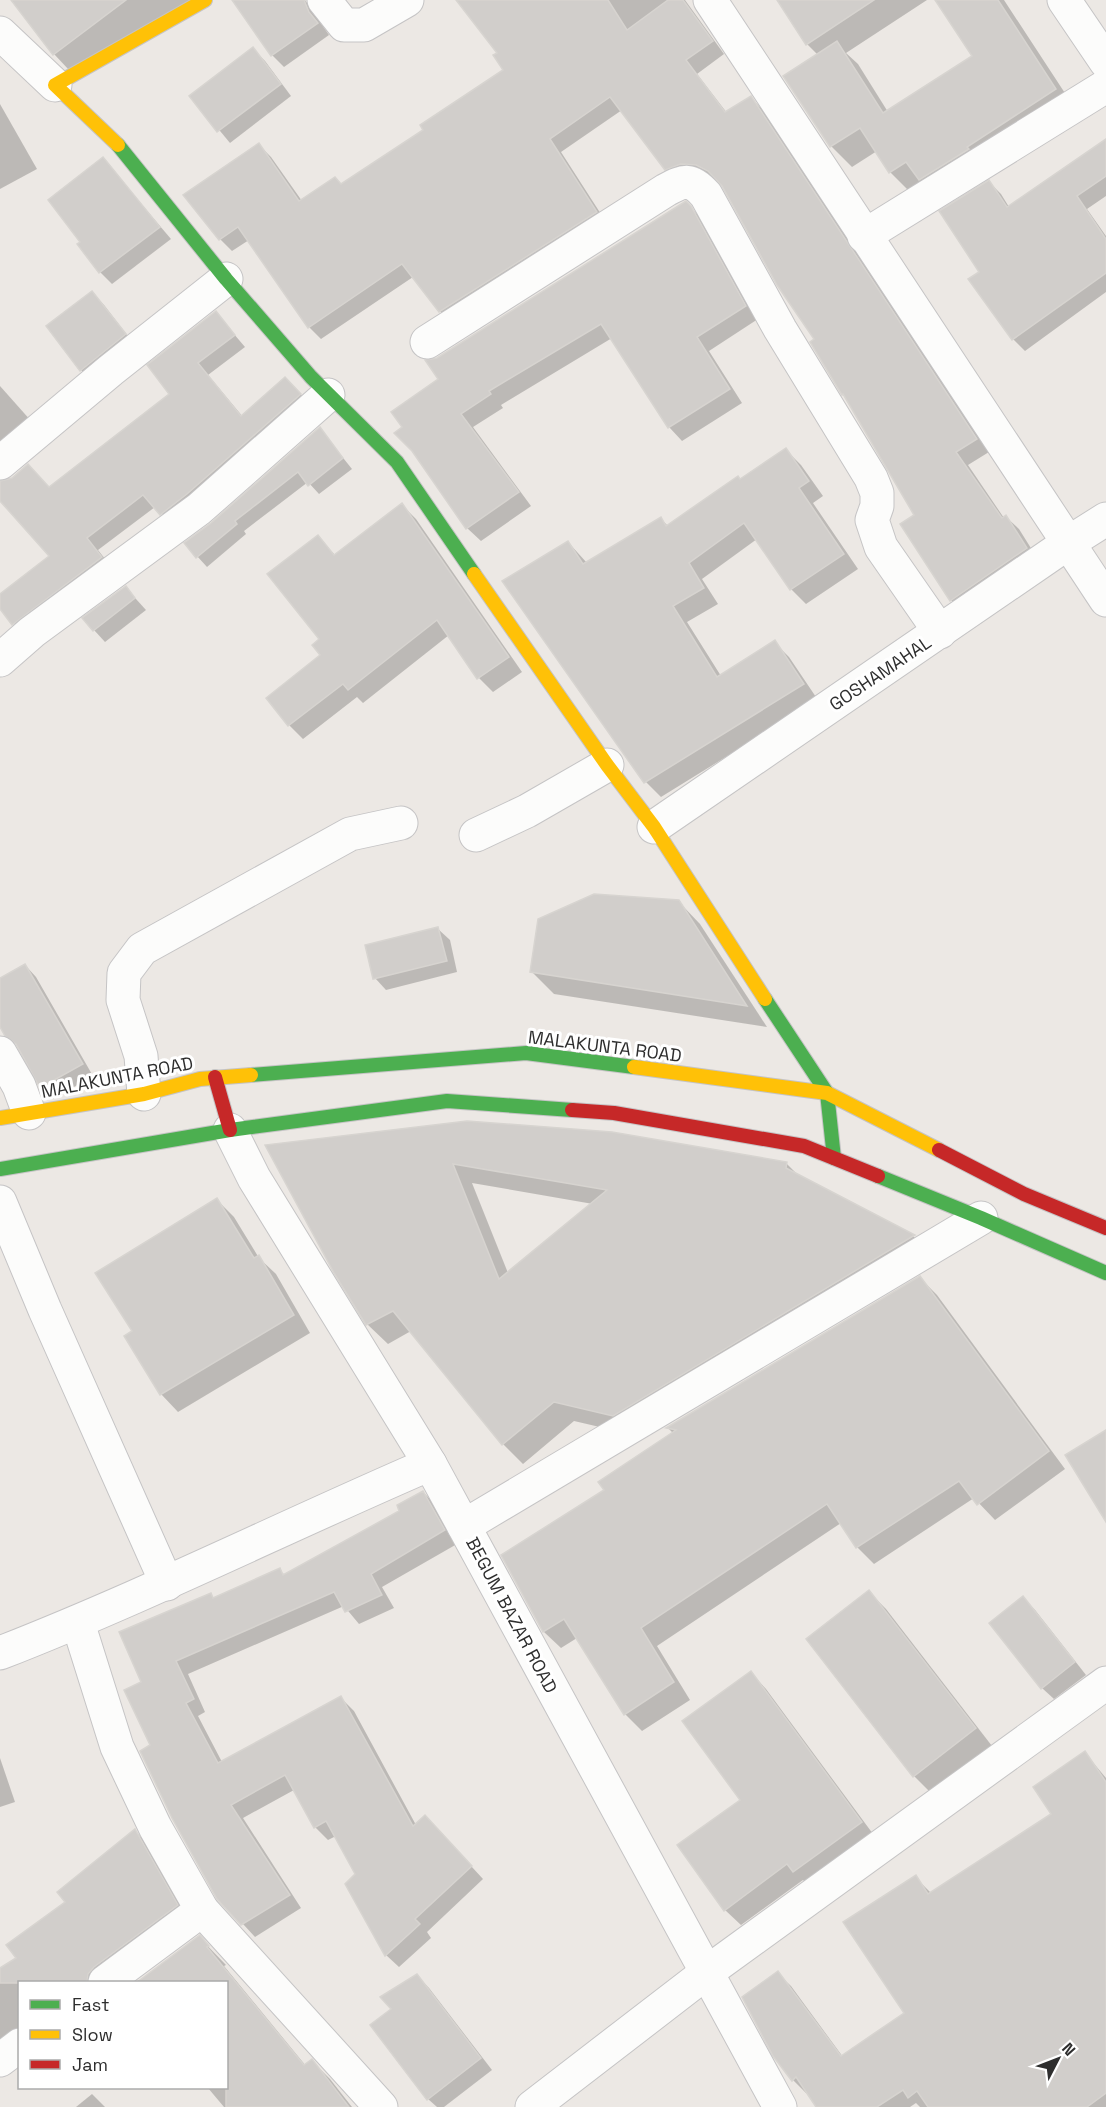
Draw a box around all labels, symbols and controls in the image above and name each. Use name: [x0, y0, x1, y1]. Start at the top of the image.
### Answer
street label: GOSHAMAHAL: [825, 630, 935, 716]
street label: MALAKUNTA ROAD: [527, 1025, 683, 1067]
street label: MALAKUNTA ROAD: [39, 1051, 195, 1103]
street label: BEGUM BAZAR ROAD: [461, 1533, 563, 1697]
legend: [18, 1981, 228, 2089]
text: Fast: [72, 1993, 109, 2016]
text: Slow: [72, 2023, 113, 2046]
north arrow: [1028, 2029, 1088, 2089]
text: N: [1057, 2038, 1080, 2060]
text: Jam: [72, 2053, 108, 2076]

